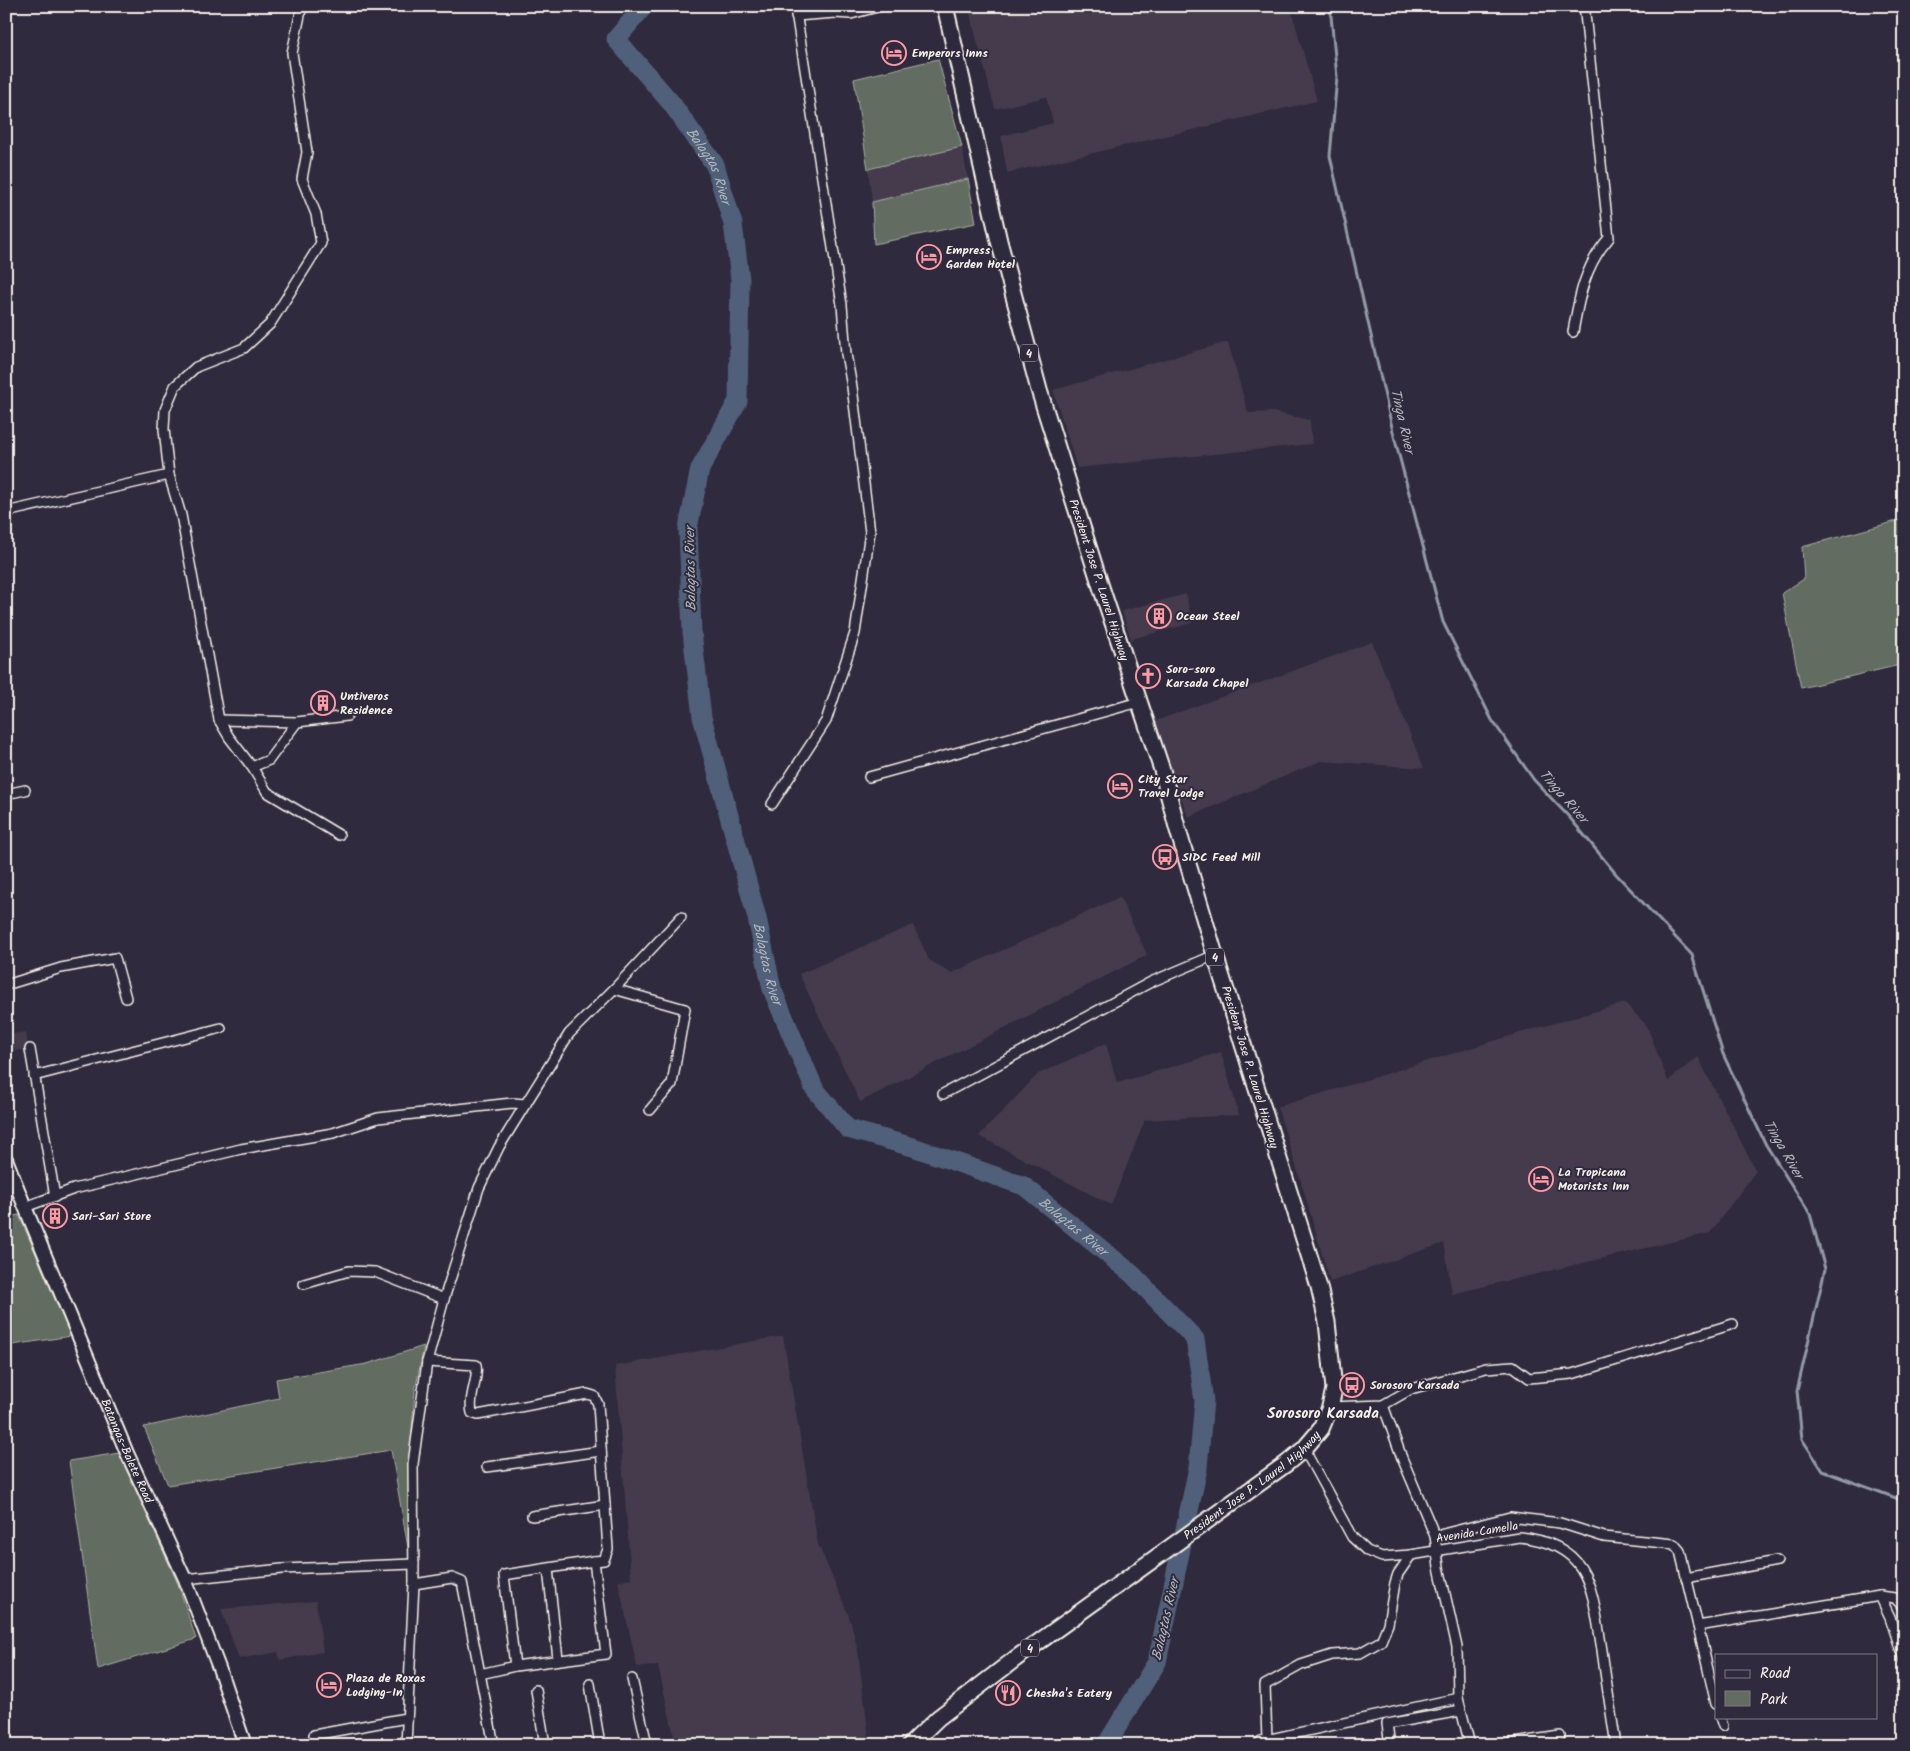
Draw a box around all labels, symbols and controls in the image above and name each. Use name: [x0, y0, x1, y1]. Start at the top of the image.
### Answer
hotel icon: Emperors Inns: [881, 40, 907, 66]
place label: Emperors Inns: [912, 44, 988, 63]
water label: Balagtas River: [680, 123, 737, 210]
place label: Empress Garden Hotel: [946, 241, 1016, 274]
hotel icon: Empress Garden Hotel: [916, 244, 942, 270]
road number: 4: [1020, 344, 1038, 362]
water label: Tinga River: [1384, 387, 1421, 459]
street label: President Jose P. Laurel Highway: [1063, 497, 1134, 664]
water label: Balagtas River: [679, 523, 703, 611]
building icon: Ocean Steel: [1146, 603, 1172, 629]
place label: Ocean Steel: [1176, 607, 1240, 626]
place label: Soro-soro Karsada Chapel: [1166, 660, 1249, 693]
church icon: Soro-soro Karsada Chapel: [1135, 663, 1161, 689]
place label: Untiveros Residence: [340, 687, 393, 720]
building icon: Untiveros Residence: [310, 690, 336, 716]
water label: Tinga River: [1533, 765, 1595, 831]
place label: City Star Travel Lodge: [1138, 770, 1204, 803]
hotel icon: City Star Travel Lodge: [1107, 773, 1133, 799]
bus stop icon: SIDC Feed Mill: [1152, 844, 1178, 870]
place label: SIDC Feed Mill: [1182, 848, 1261, 867]
water label: Balagtas River: [746, 921, 789, 1012]
road number: 4: [1206, 949, 1224, 966]
street label: President Jose P. Laurel Highway: [1216, 984, 1283, 1151]
water label: Tinga River: [1757, 1116, 1811, 1186]
place label: La Tropicana Motorists Inn: [1558, 1163, 1629, 1196]
hotel icon: La Tropicana Motorists Inn: [1528, 1166, 1554, 1192]
water label: Balagtas River: [1033, 1192, 1115, 1264]
building icon: Sari-Sari Store: [42, 1203, 68, 1229]
place label: Sari-Sari Store: [72, 1207, 151, 1226]
bus stop icon: Sorosoro Karsada: [1339, 1372, 1365, 1398]
place label: Sorosoro Karsada: [1370, 1376, 1459, 1395]
street label: Batangas-Balete Road: [95, 1396, 158, 1507]
district label: Sorosoro Karsada: [1267, 1402, 1379, 1426]
street label: President Jose P. Laurel Highway: [1180, 1427, 1326, 1545]
street label: Avenida Camella: [1435, 1517, 1520, 1548]
water label: Balagtas River: [1146, 1573, 1187, 1663]
road number: 4: [1021, 1640, 1039, 1656]
legend: [1715, 1654, 1878, 1718]
text: Road: [1760, 1662, 1791, 1686]
place label: Plaza de Roxas Lodging-In: [346, 1669, 426, 1702]
hotel icon: Plaza de Roxas Lodging-In: [316, 1672, 342, 1698]
restaurant icon: Chesha's Eatery: [995, 1680, 1021, 1706]
place label: Chesha's Eatery: [1026, 1684, 1113, 1703]
text: Park: [1760, 1688, 1788, 1712]

